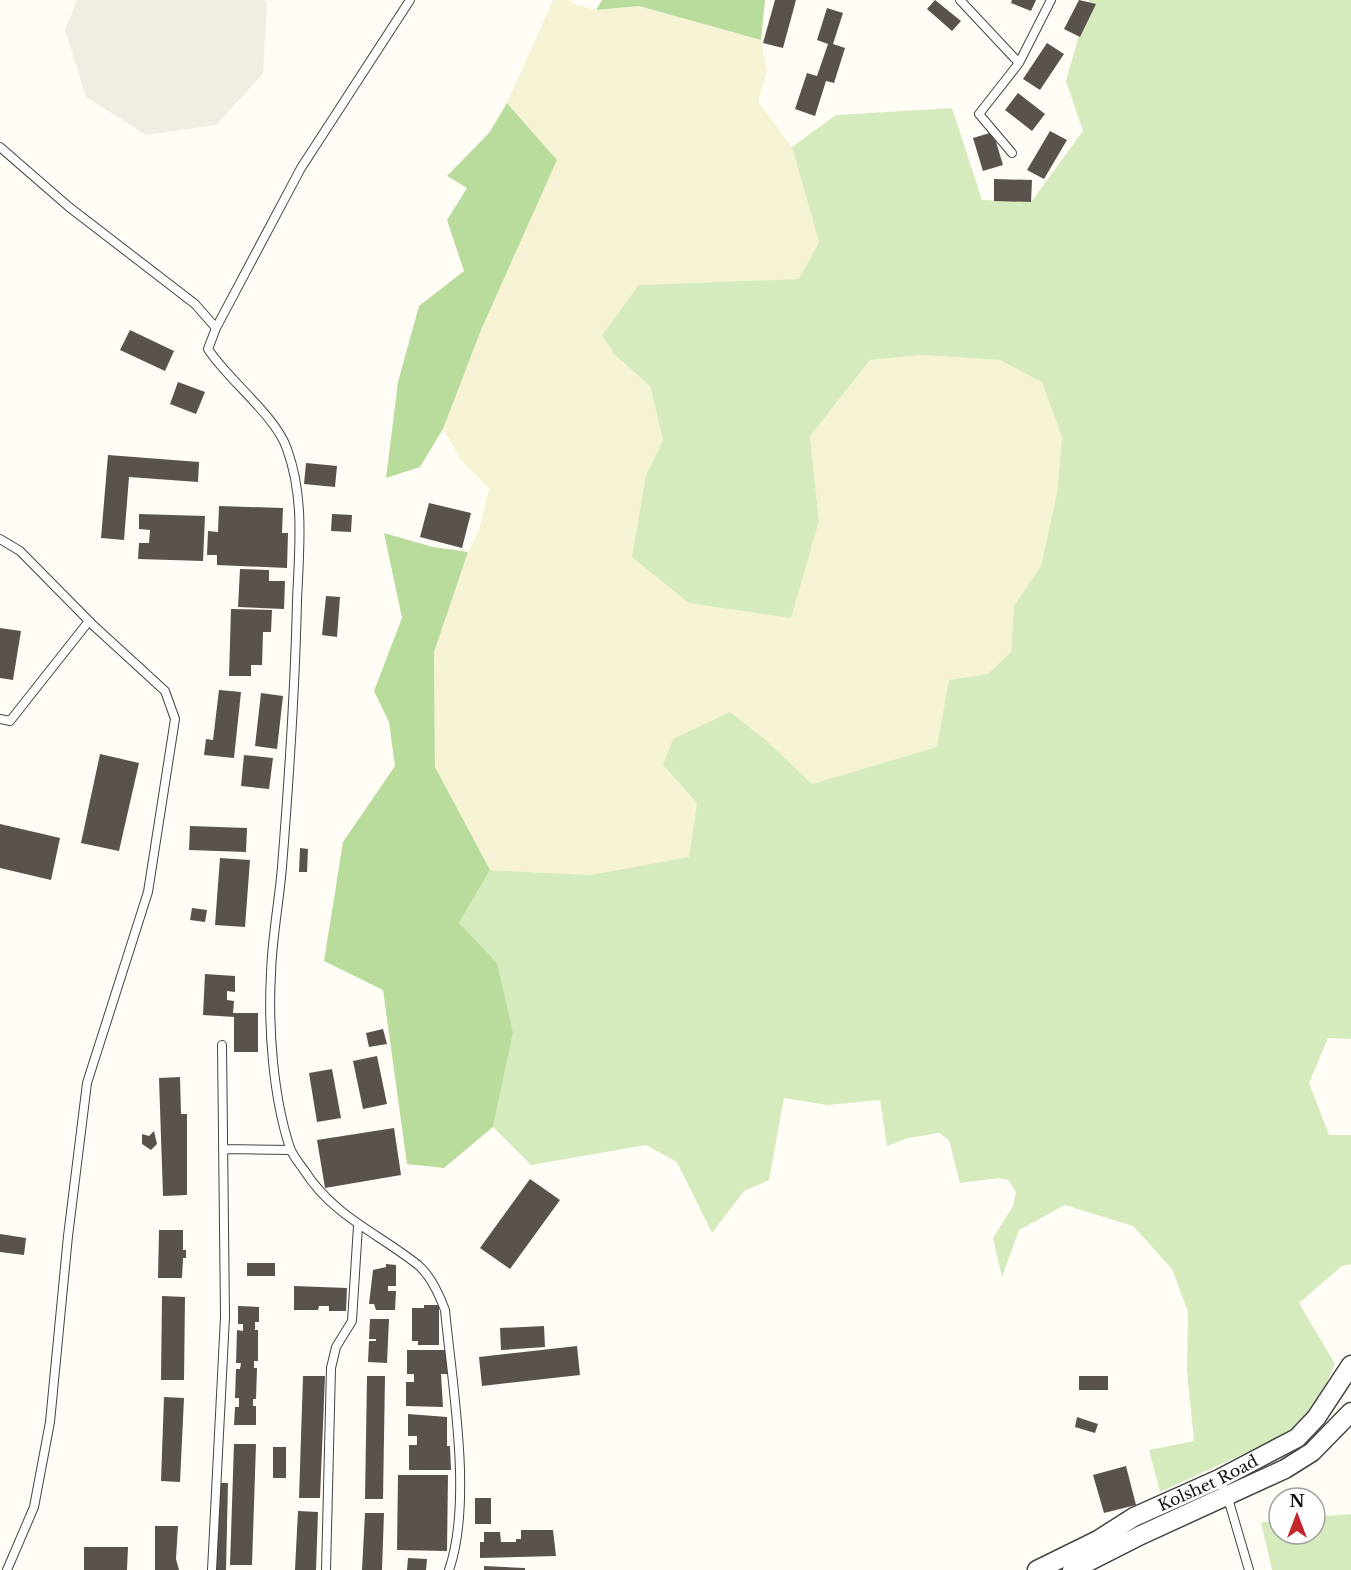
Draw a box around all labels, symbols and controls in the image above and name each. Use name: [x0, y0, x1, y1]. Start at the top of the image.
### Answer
street label: Kolshet Road: [1155, 1450, 1261, 1515]
north arrow: [1267, 1486, 1327, 1546]
text: N: [1289, 1491, 1305, 1511]

